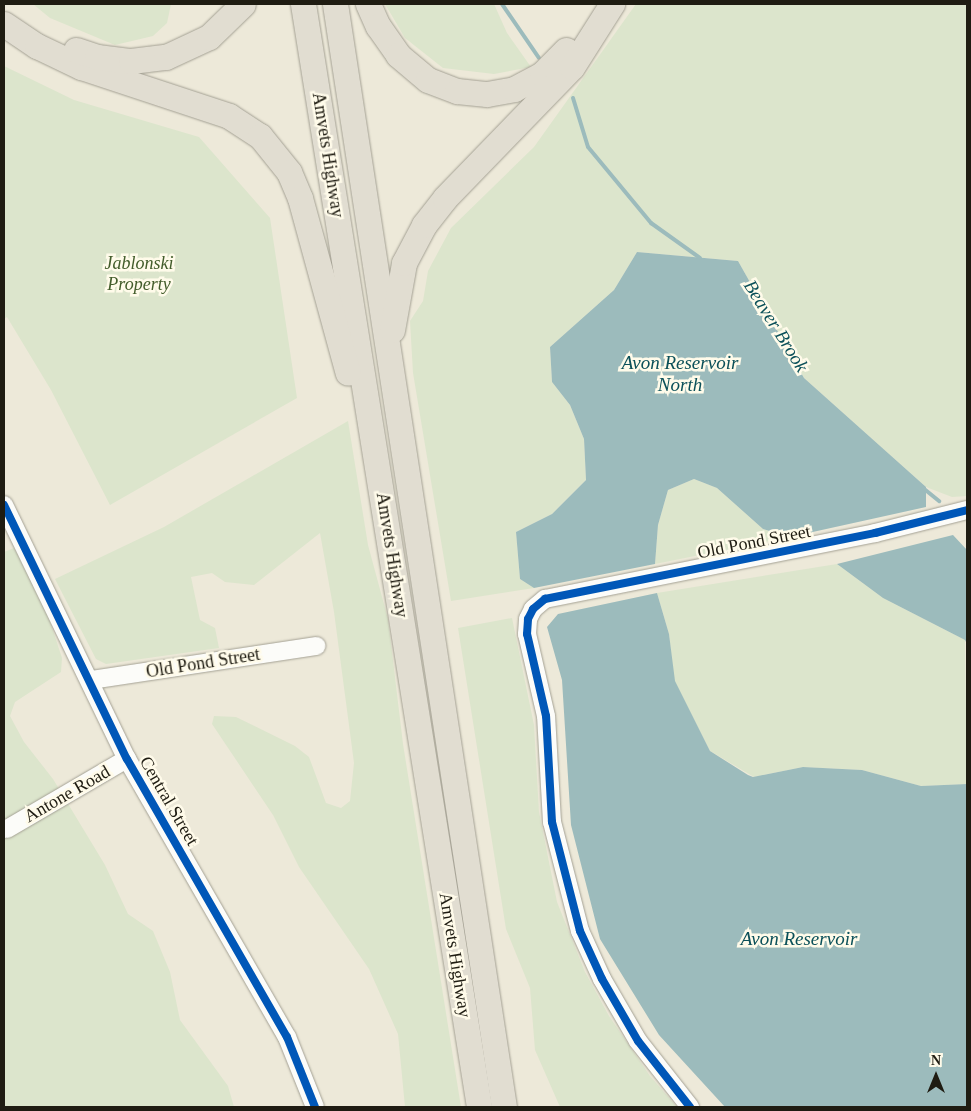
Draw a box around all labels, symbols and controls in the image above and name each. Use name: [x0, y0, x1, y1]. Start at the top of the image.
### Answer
street label: Amvets Highway: [307, 91, 349, 219]
park label: Jablonski Property: [105, 253, 173, 296]
water label: Beaver Brook: [739, 276, 813, 376]
water label: Avon Reservoir North: [622, 352, 738, 396]
street label: Amvets Highway: [371, 491, 413, 619]
street label: Old Pond Street: [695, 520, 813, 564]
street label: Old Pond Street: [145, 643, 261, 683]
street label: Central Street: [135, 753, 203, 849]
street label: Antone Road: [20, 761, 114, 827]
street label: Amvets Highway: [434, 891, 476, 1019]
water label: Avon Reservoir: [741, 928, 857, 950]
north arrow: [911, 1051, 961, 1101]
text: N: [931, 1053, 941, 1068]

